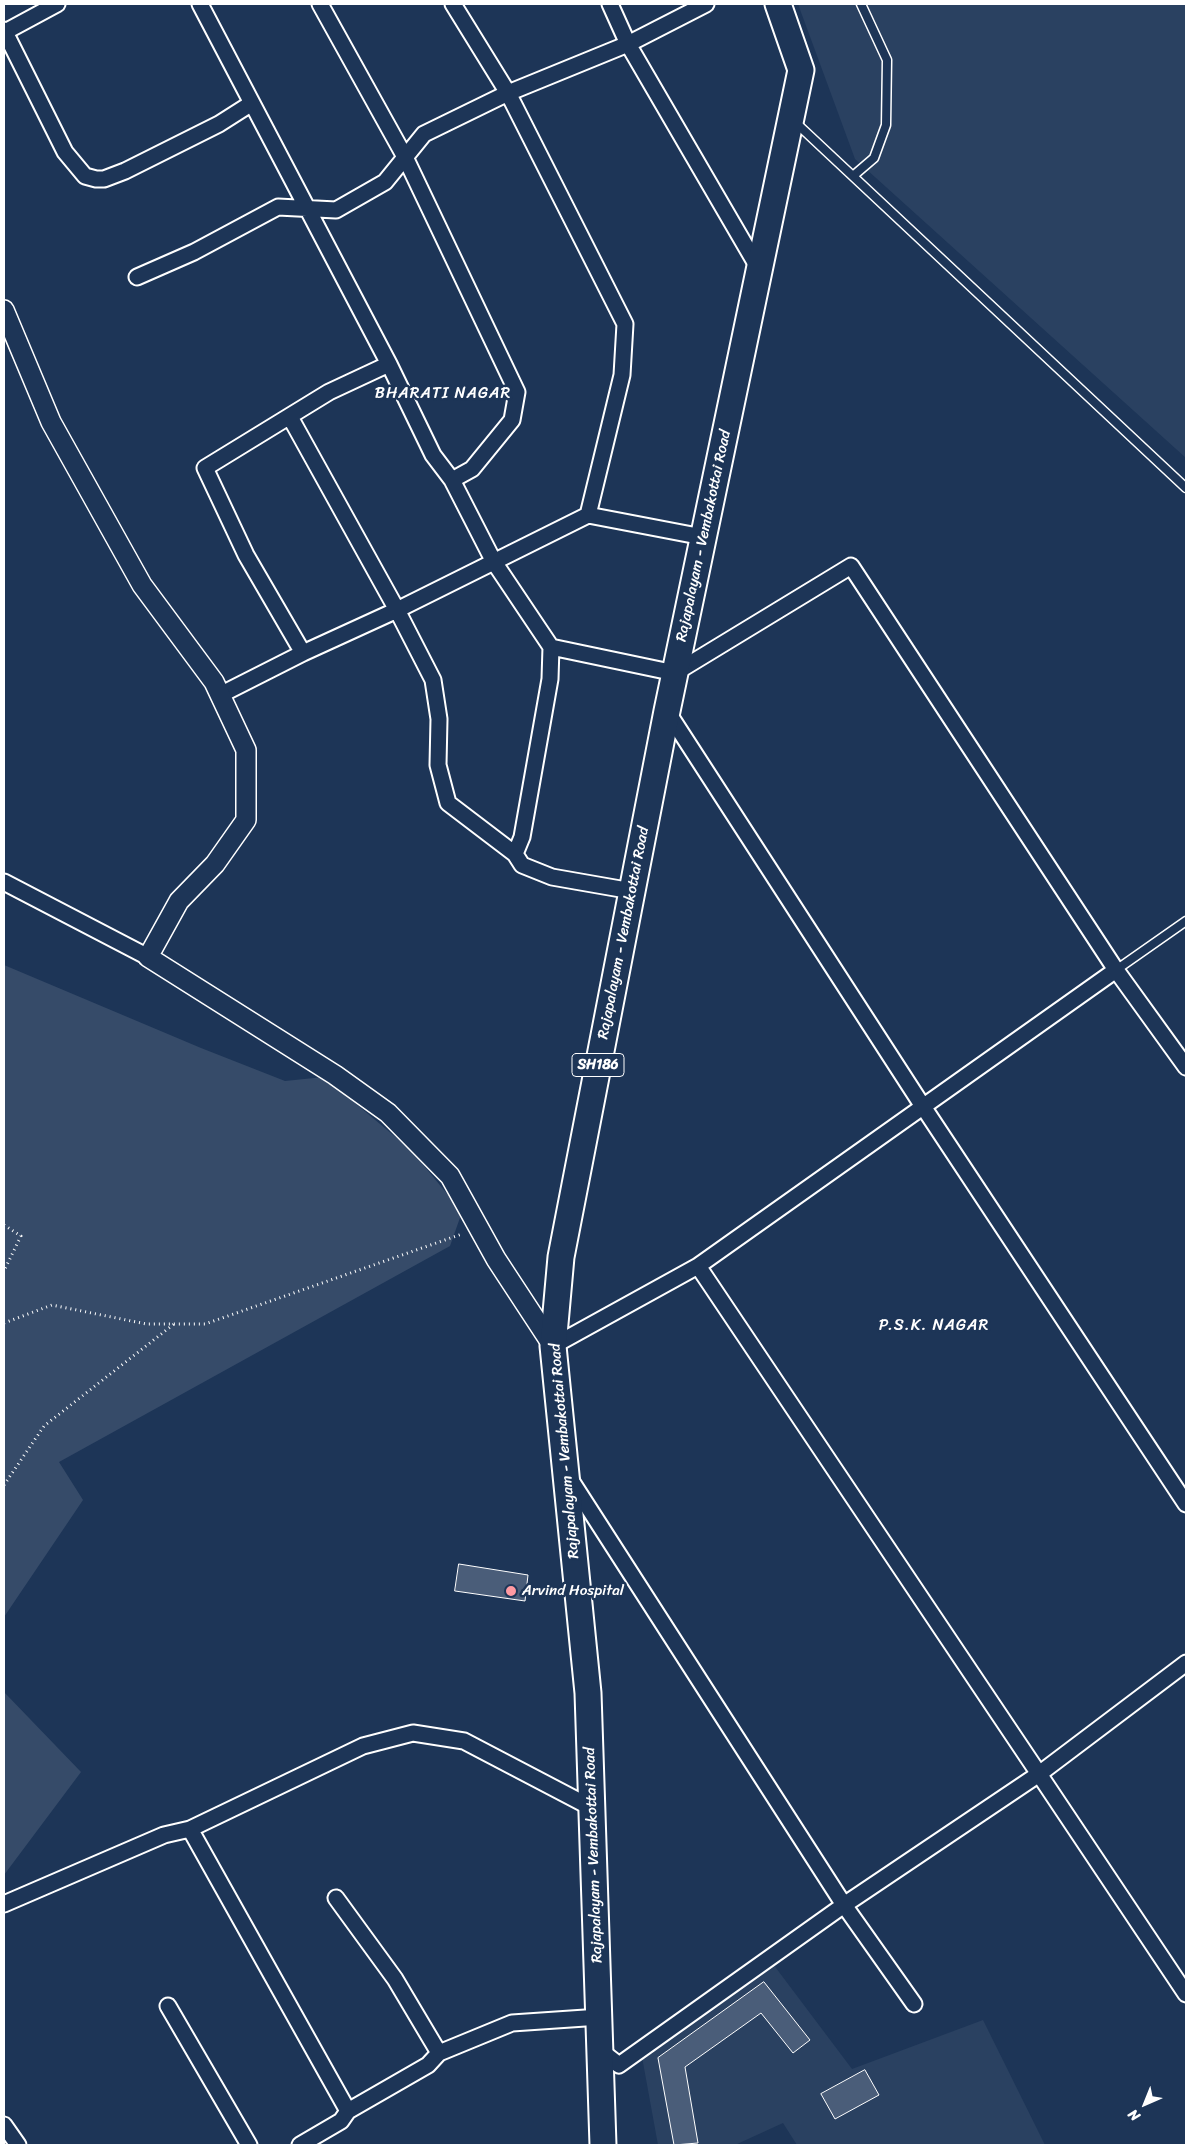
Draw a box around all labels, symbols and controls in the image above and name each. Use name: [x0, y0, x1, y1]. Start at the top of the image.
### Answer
district label: BHARATI NAGAR: [374, 384, 512, 404]
street label: Rajapalayam - Vembakottai Road: [673, 429, 735, 643]
street label: Rajapalayam - Vembakottai Road: [595, 825, 653, 1041]
road number: SH186: [572, 1054, 624, 1076]
district label: P.S.K. NAGAR: [878, 1316, 990, 1336]
street label: Rajapalayam - Vembakottai Road: [547, 1343, 583, 1559]
place label: Arvind Hospital: [522, 1582, 624, 1600]
marker: Arvind Hospital: [504, 1584, 518, 1598]
street label: Rajapalayam - Vembakottai Road: [581, 1747, 607, 1963]
north arrow: [1120, 2079, 1170, 2129]
text: N: [1122, 2103, 1146, 2128]

